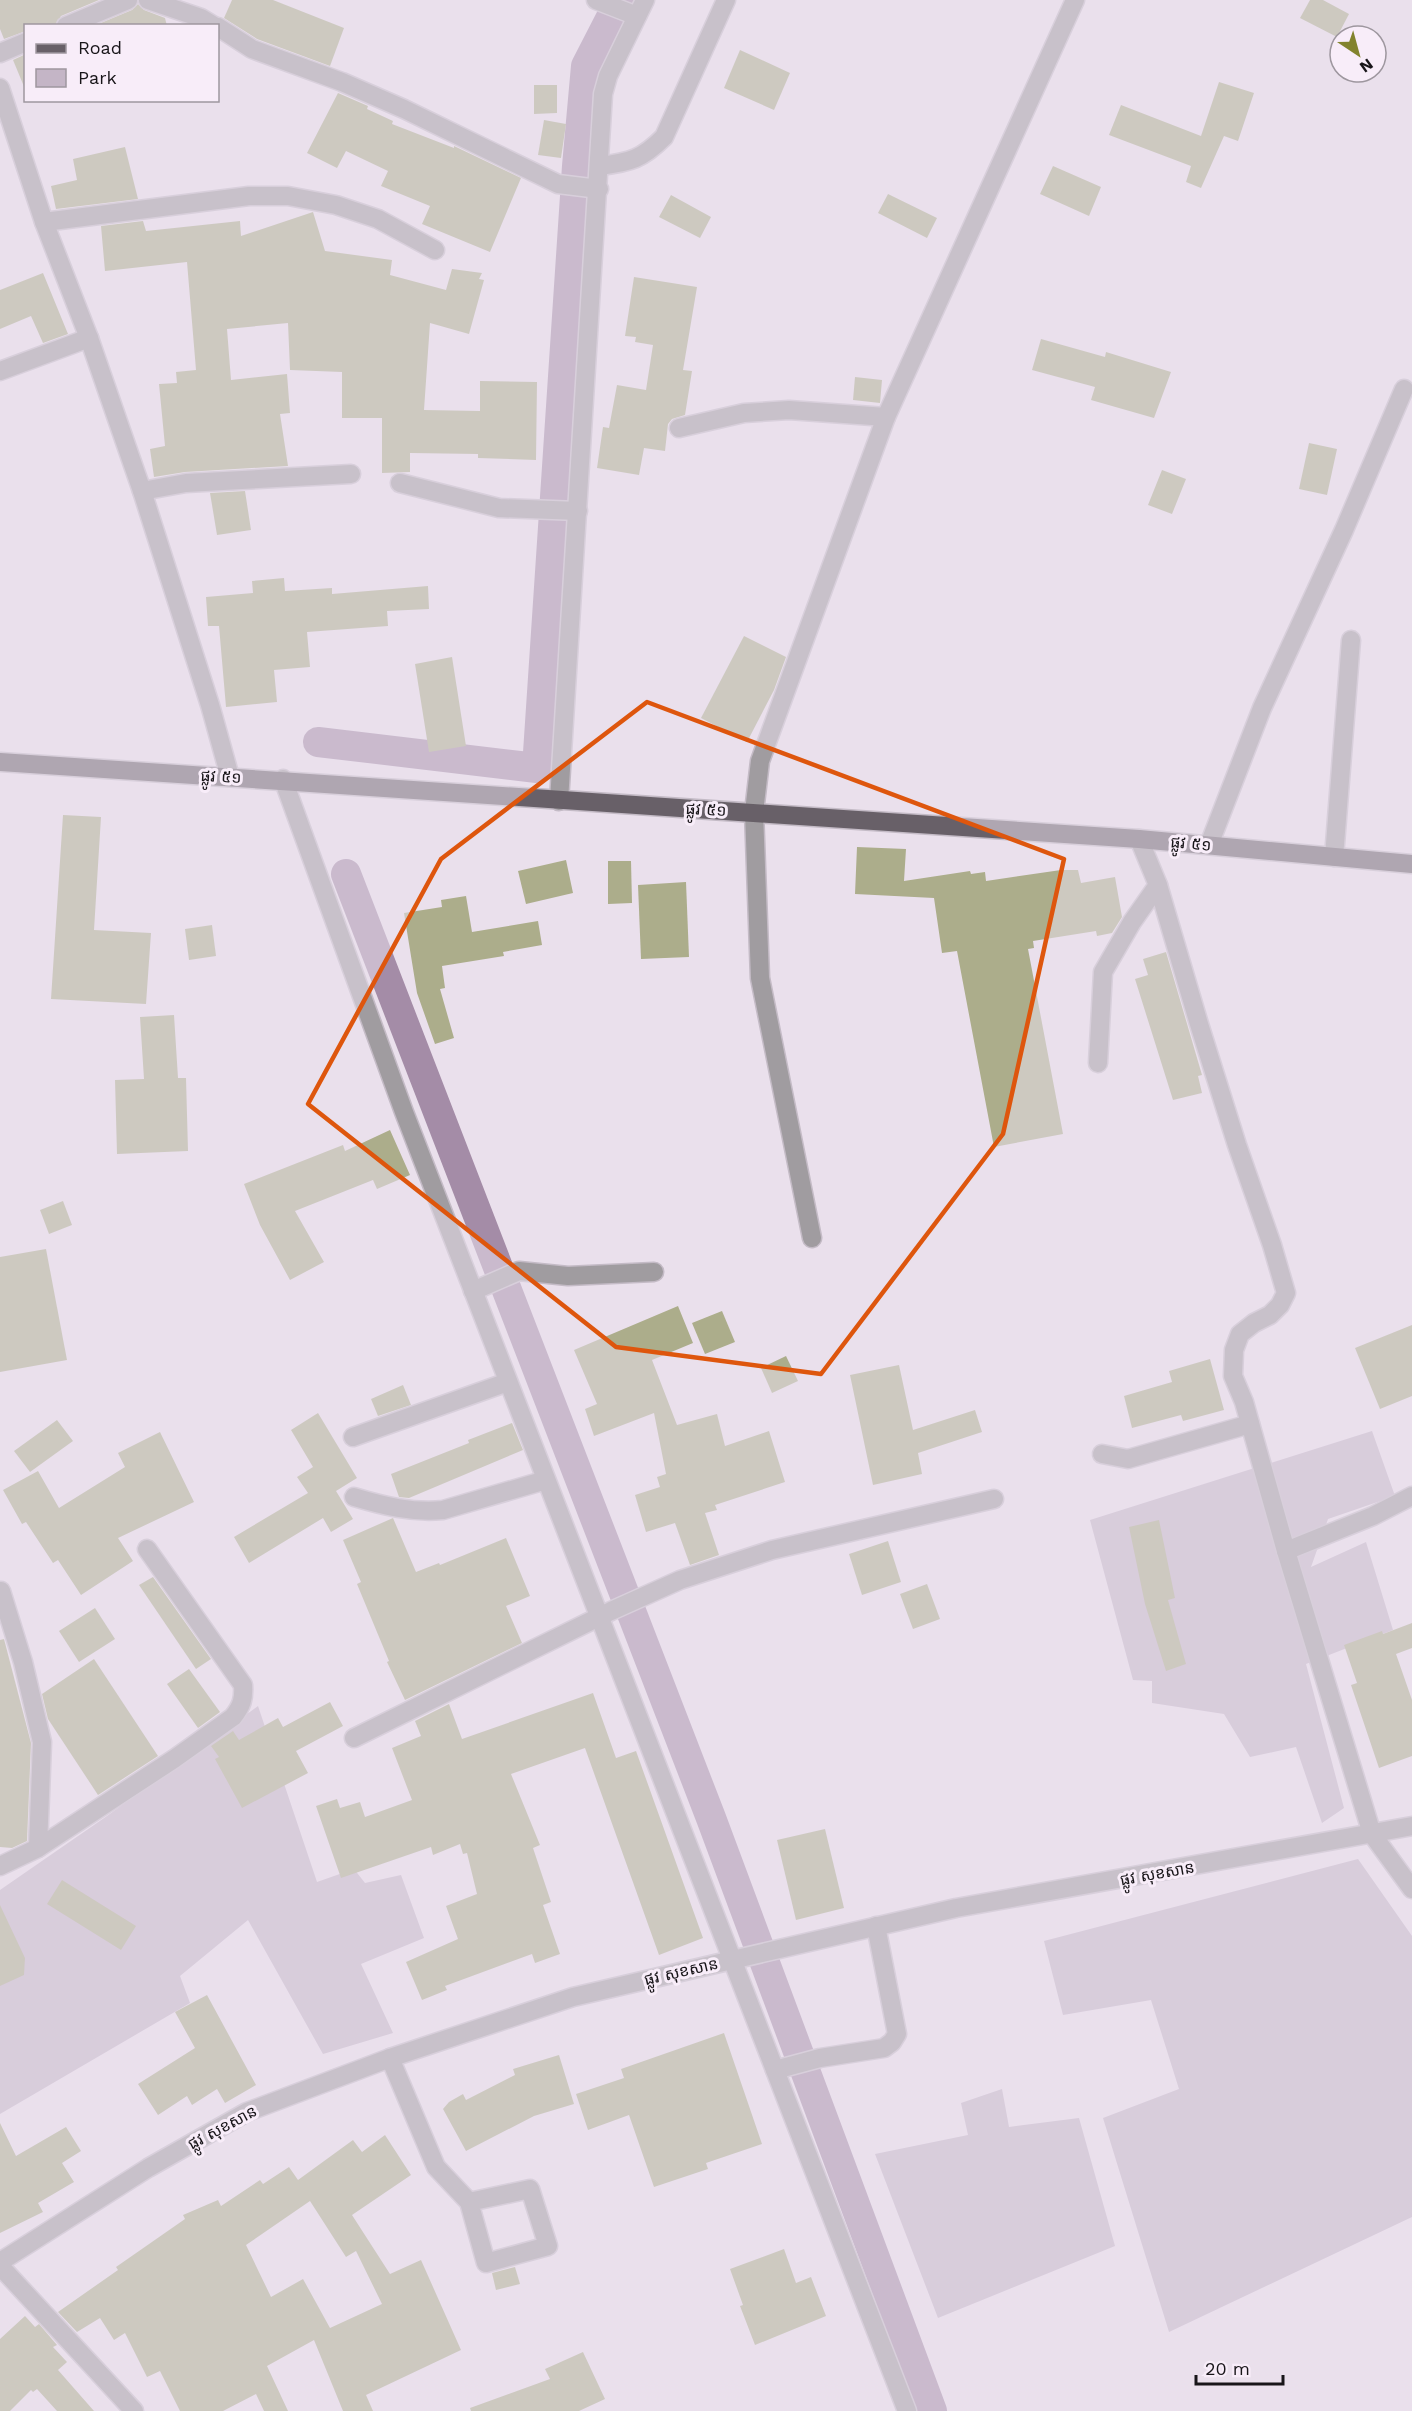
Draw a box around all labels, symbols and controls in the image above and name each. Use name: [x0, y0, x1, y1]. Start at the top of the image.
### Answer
legend: [24, 24, 219, 102]
north arrow: [1328, 24, 1388, 84]
text: Road: [78, 37, 122, 58]
text: N: [1356, 55, 1377, 77]
text: Park: [78, 67, 117, 88]
street label: ផ្លូវ ៥១: [200, 766, 242, 792]
street label: ផ្លូវ ៥១: [685, 799, 727, 825]
street label: ផ្លូវ ៥១: [1169, 832, 1212, 859]
street label: ផ្លូវ សុខសាន: [1118, 1858, 1197, 1894]
street label: ផ្លូវ សុខសាន: [642, 1954, 721, 1994]
street label: ផ្លូវ សុខសាន: [184, 2101, 262, 2158]
scale bar: [1196, 2348, 1283, 2386]
text: 20 m: [1205, 2358, 1250, 2379]

